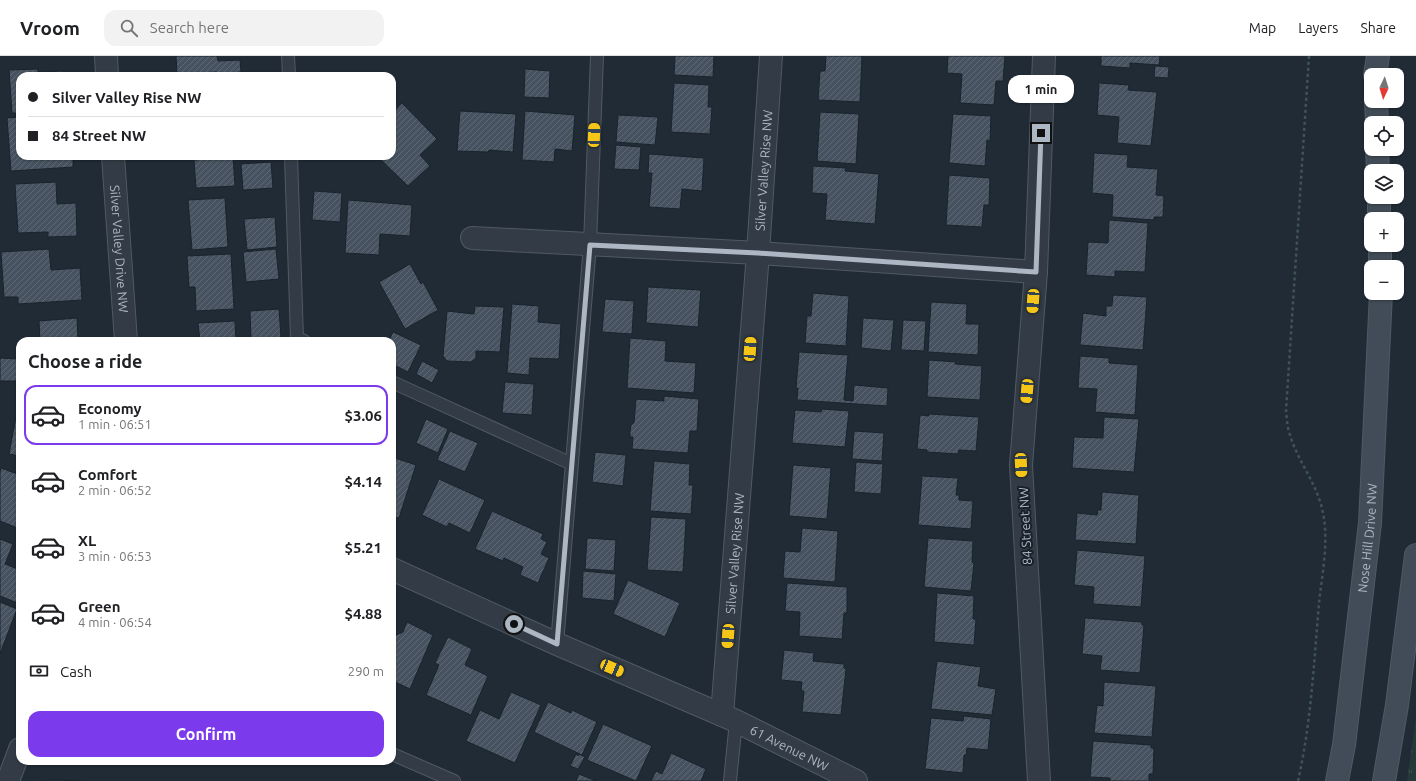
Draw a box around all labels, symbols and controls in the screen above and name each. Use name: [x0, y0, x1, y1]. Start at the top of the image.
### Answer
search box: [104, 10, 384, 46]
text: Vroom: [20, 17, 80, 39]
icon: search: [118, 17, 140, 39]
text: Search here: [150, 19, 229, 36]
text: Map: [1249, 20, 1276, 36]
text: Layers: [1298, 20, 1338, 36]
text: Share: [1360, 20, 1396, 36]
north arrow: [1364, 68, 1404, 108]
map controls: [1364, 68, 1404, 300]
callout: 1 min: [1008, 75, 1074, 103]
text: 1 min: [1025, 82, 1057, 96]
text: Silver Valley Rise NW: [52, 89, 201, 106]
street label: Silver Valley Rise NW: [752, 109, 774, 231]
button: locate: [1364, 116, 1404, 156]
car: [588, 123, 600, 147]
route end: [1032, 124, 1050, 142]
text: 84 Street NW: [52, 127, 146, 144]
button: layers: [1364, 164, 1404, 204]
street label: Silver Valley Drive NW: [108, 184, 131, 313]
button: +: [1364, 212, 1404, 252]
button: −: [1364, 260, 1404, 300]
car: [1026, 289, 1040, 313]
car: [743, 337, 757, 361]
text: Choose a ride: [28, 351, 142, 371]
car: [1020, 379, 1034, 403]
icon: car: [30, 397, 66, 433]
text: Economy: [78, 400, 142, 417]
text: $3.06: [344, 407, 382, 424]
text: 1 min · 06:51: [78, 417, 152, 431]
car: [1014, 453, 1028, 477]
icon: car: [30, 463, 66, 499]
text: Comfort: [78, 466, 137, 483]
text: $4.14: [344, 473, 382, 490]
text: 2 min · 06:52: [78, 483, 152, 497]
street label: Nose Hill Drive NW: [1355, 483, 1379, 593]
street label: 84 Street NW: [1016, 487, 1034, 565]
street label: Silver Valley Rise NW: [723, 492, 746, 614]
icon: car: [30, 529, 66, 565]
text: XL: [78, 532, 96, 549]
text: $5.21: [344, 539, 382, 556]
text: 3 min · 06:53: [78, 549, 152, 563]
icon: car: [30, 595, 66, 631]
text: Green: [78, 598, 120, 615]
text: $4.88: [344, 605, 382, 622]
text: 4 min · 06:54: [78, 615, 152, 629]
route start: [505, 615, 523, 633]
car: [721, 624, 735, 648]
car: [599, 658, 625, 678]
icon: cash: [28, 660, 50, 682]
text: Cash: [60, 663, 92, 680]
text: 290 m: [348, 664, 384, 678]
button: Confirm: [28, 711, 384, 757]
street label: 61 Avenue NW: [748, 722, 831, 773]

